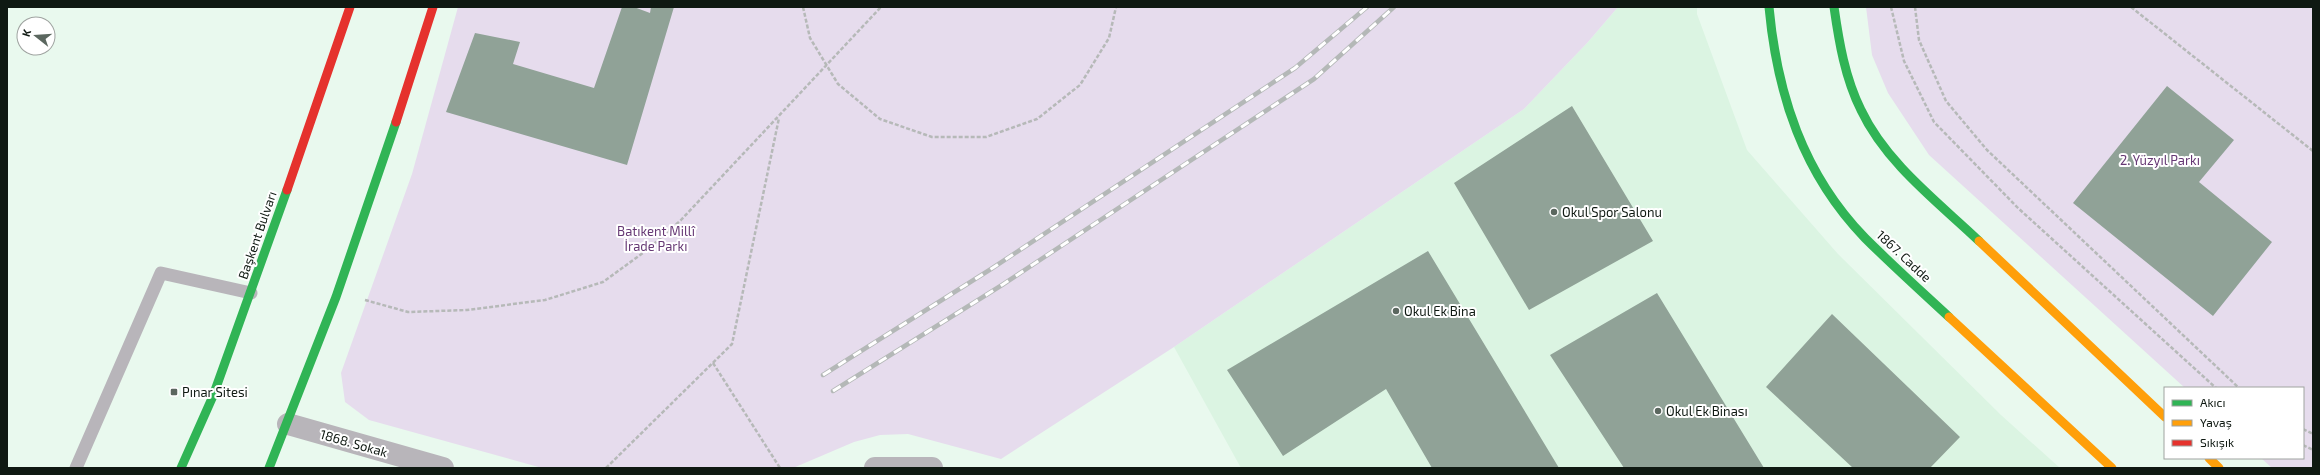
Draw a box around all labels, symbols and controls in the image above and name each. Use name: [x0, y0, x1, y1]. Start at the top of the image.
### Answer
north arrow: [16, 16, 56, 56]
text: K: [19, 28, 33, 38]
park label: 2. Yüzyıl Parkı: [2120, 152, 2200, 168]
street label: Başkent Bulvarı: [234, 189, 280, 281]
place label: Okul Spor Salonu: [1562, 204, 1662, 220]
marker: Okul Spor Salonu: [1549, 207, 1559, 217]
park label: Batıkent Millî İrade Parkı: [617, 223, 696, 254]
street label: 1867. Cadde: [1873, 227, 1935, 285]
place label: Okul Ek Bina: [1404, 303, 1476, 319]
marker: Okul Ek Bina: [1391, 306, 1401, 316]
place label: Pınar Sitesi: [182, 384, 248, 400]
marker: Pınar Sitesi: [169, 387, 179, 397]
legend: [2164, 387, 2304, 459]
text: Akıcı: [2200, 395, 2225, 409]
place label: Okul Ek Binası: [1666, 403, 1748, 419]
marker: Okul Ek Binası: [1653, 406, 1663, 416]
text: Yavaş: [2200, 415, 2232, 430]
street label: 1868. Sokak: [318, 426, 390, 460]
text: Sıkışık: [2200, 435, 2234, 450]

